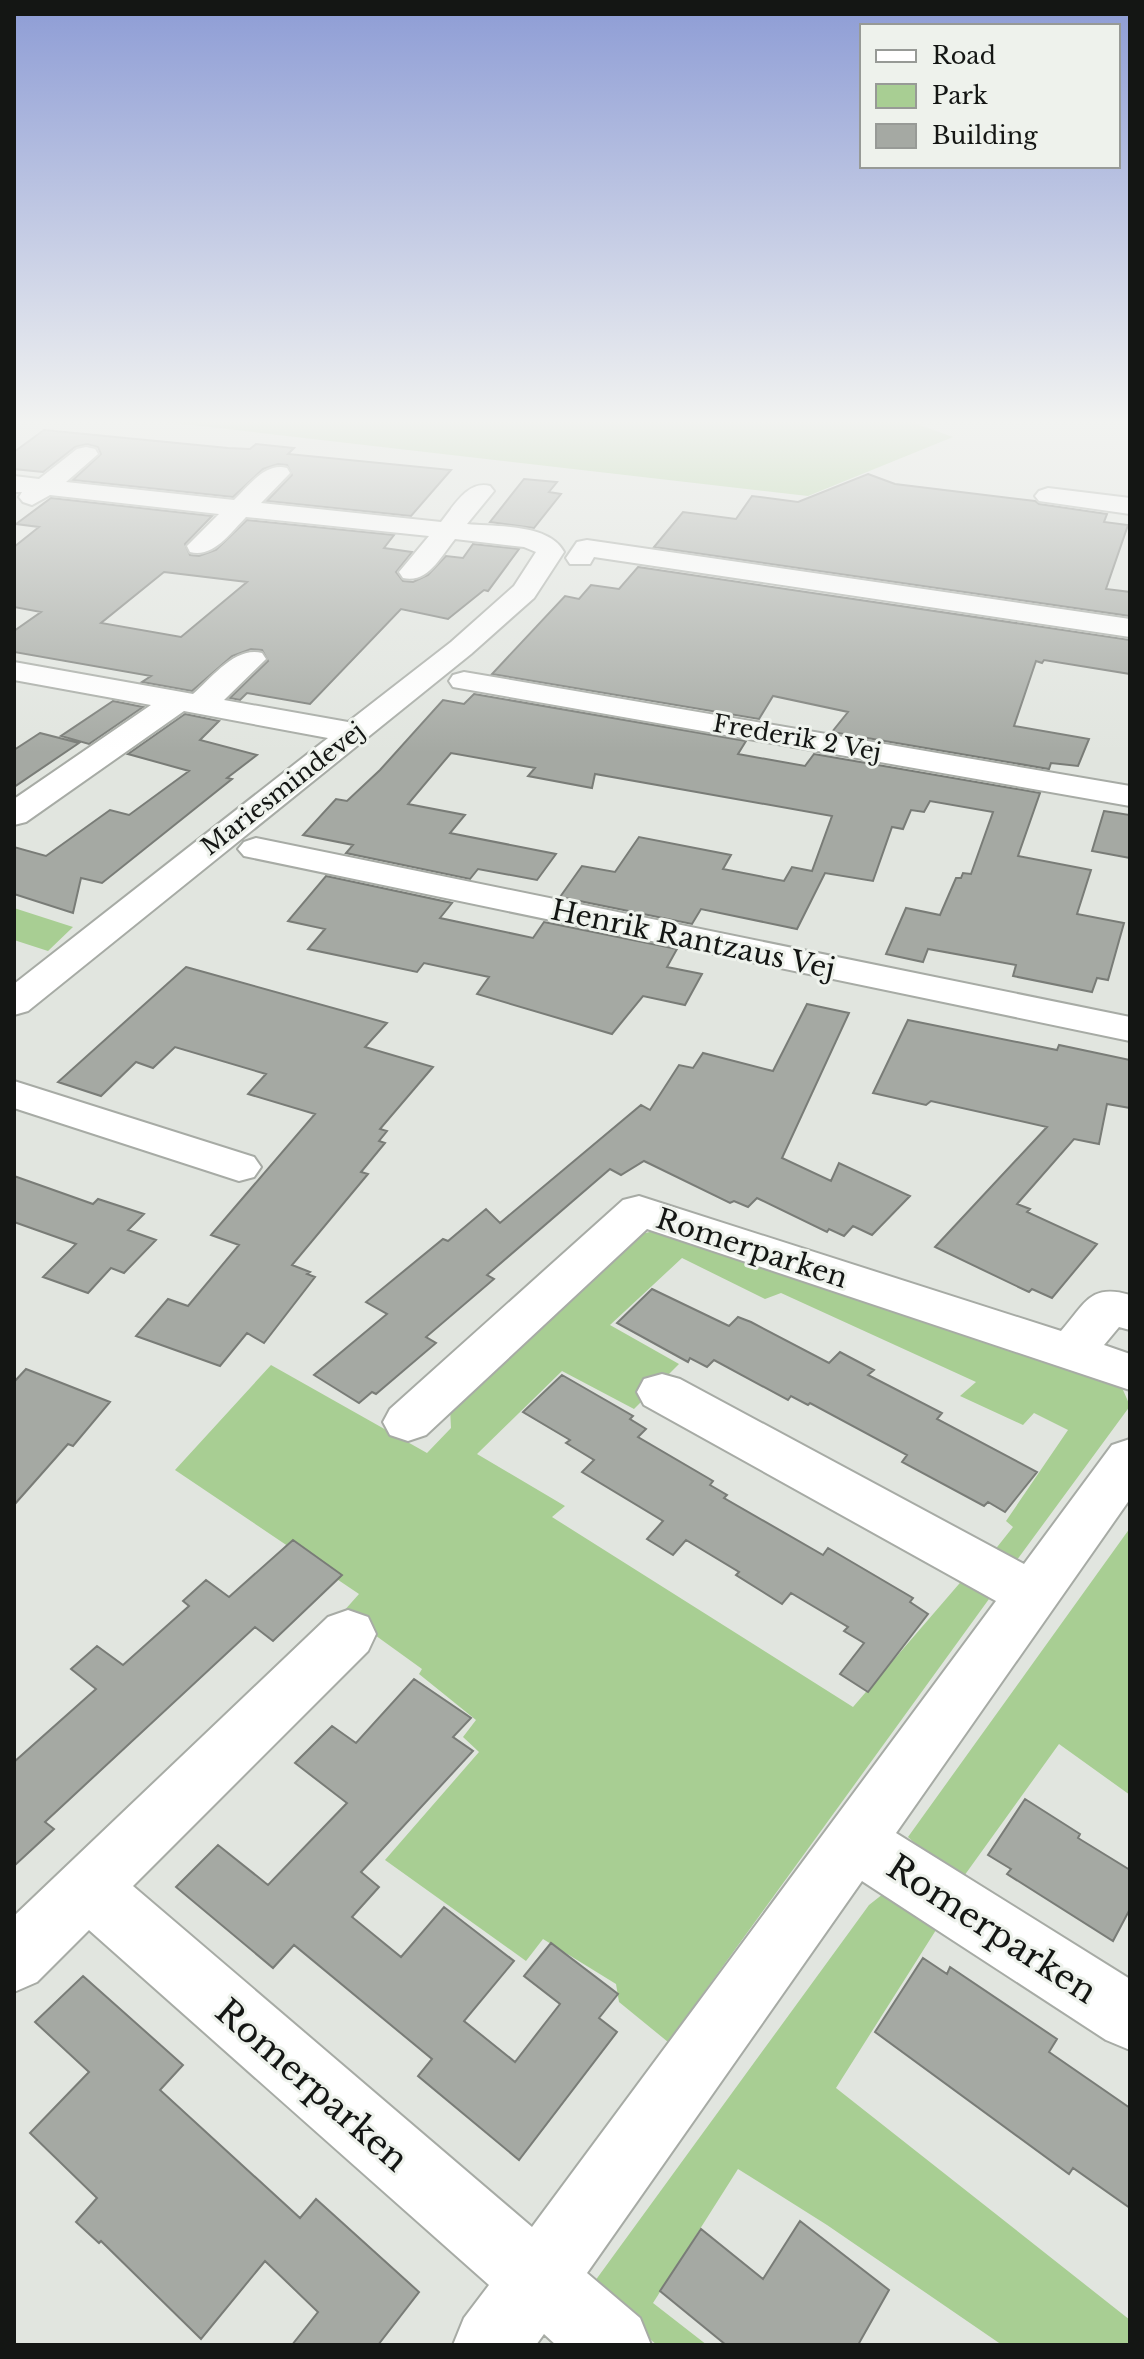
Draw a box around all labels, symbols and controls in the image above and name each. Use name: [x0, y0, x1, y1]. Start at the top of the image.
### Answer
legend: [860, 24, 1120, 168]
text: Road: [932, 41, 996, 70]
text: Park: [932, 81, 988, 110]
text: Building: [932, 121, 1038, 150]
street label: Frederik 2 Vej: [711, 708, 883, 767]
street label: Mariesmindevej: [195, 716, 370, 861]
street label: Henrik Rantzaus Vej: [548, 892, 838, 987]
street label: Romerparken: [652, 1201, 852, 1296]
street label: Romerparken: [879, 1846, 1105, 2012]
street label: Romerparken: [207, 1990, 417, 2180]

